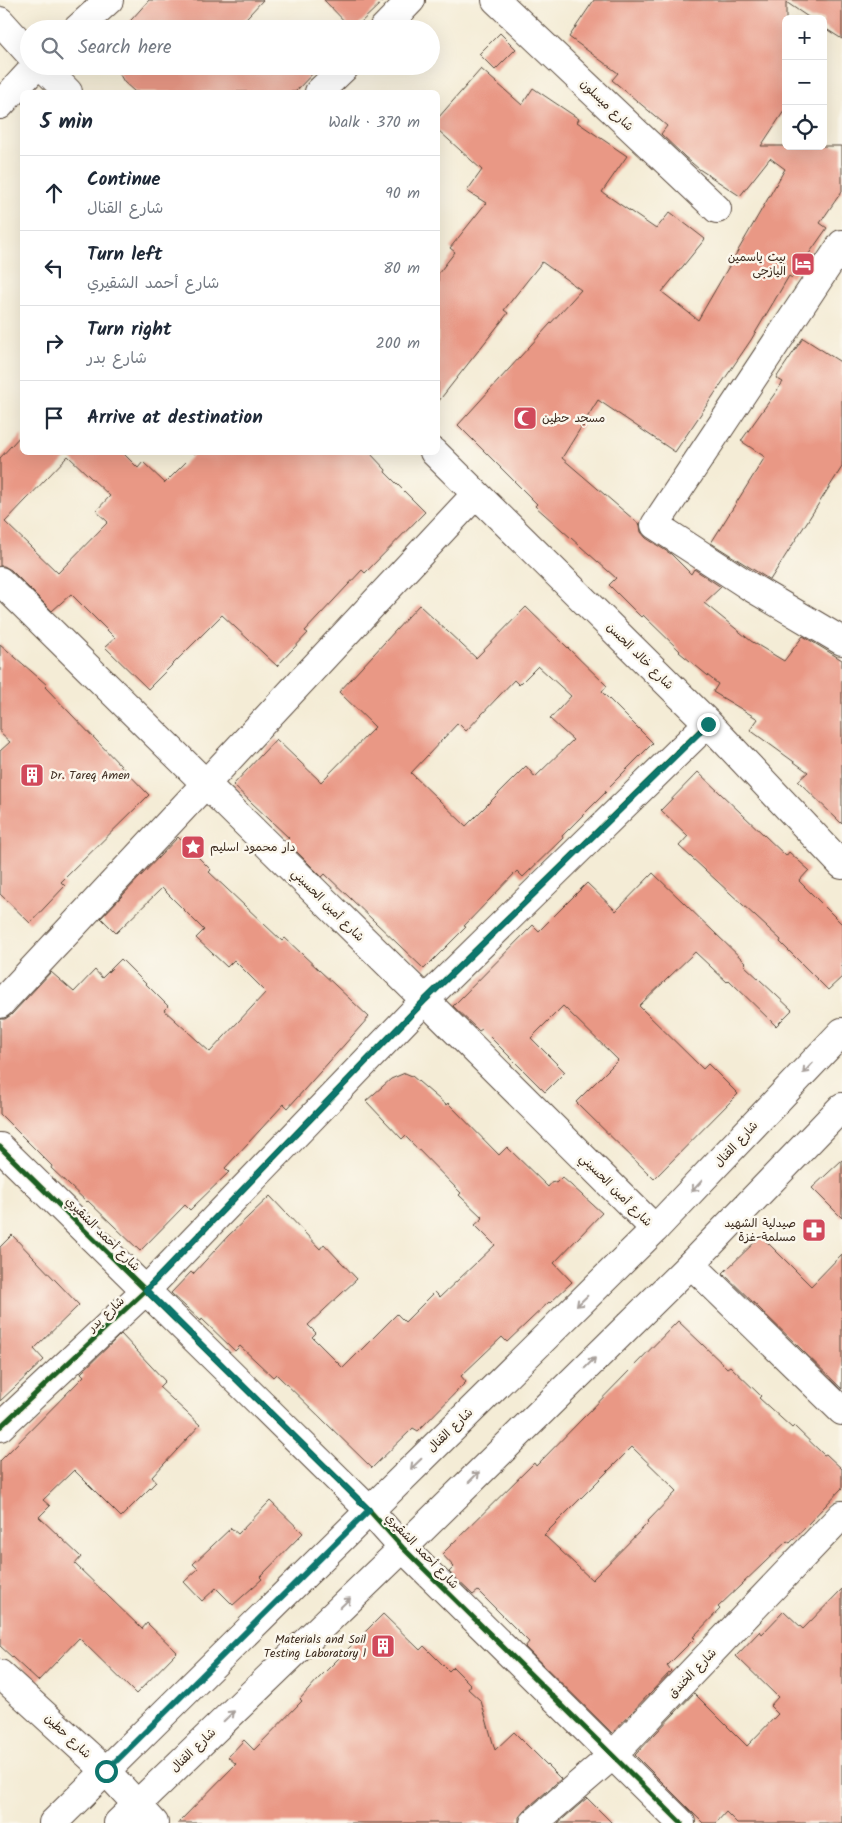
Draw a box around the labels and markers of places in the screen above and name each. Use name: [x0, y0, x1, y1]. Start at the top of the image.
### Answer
place label: بيت ياسمين اليازجى: [728, 248, 786, 281]
hotel icon: بيت ياسمين اليازجى: [790, 251, 816, 277]
mosque icon: مسجد حطين: [512, 405, 538, 431]
place label: مسجد حطين: [542, 409, 605, 428]
building icon: Dr. Tareq Amen: [19, 762, 45, 788]
place label: Dr. Tareq Amen: [50, 766, 130, 785]
place icon: دار محمود اسليم: [180, 834, 206, 860]
place label: دار محمود اسليم: [210, 838, 296, 857]
place label: صيدلية الشهيد مسلمة-غزة: [724, 1214, 796, 1247]
pharmacy icon: صيدلية الشهيد مسلمة-غزة: [801, 1217, 827, 1243]
place label: Materials and Soil Testing Laboratory l: [264, 1630, 366, 1663]
building icon: Materials and Soil Testing Laboratory l: [370, 1633, 396, 1659]

